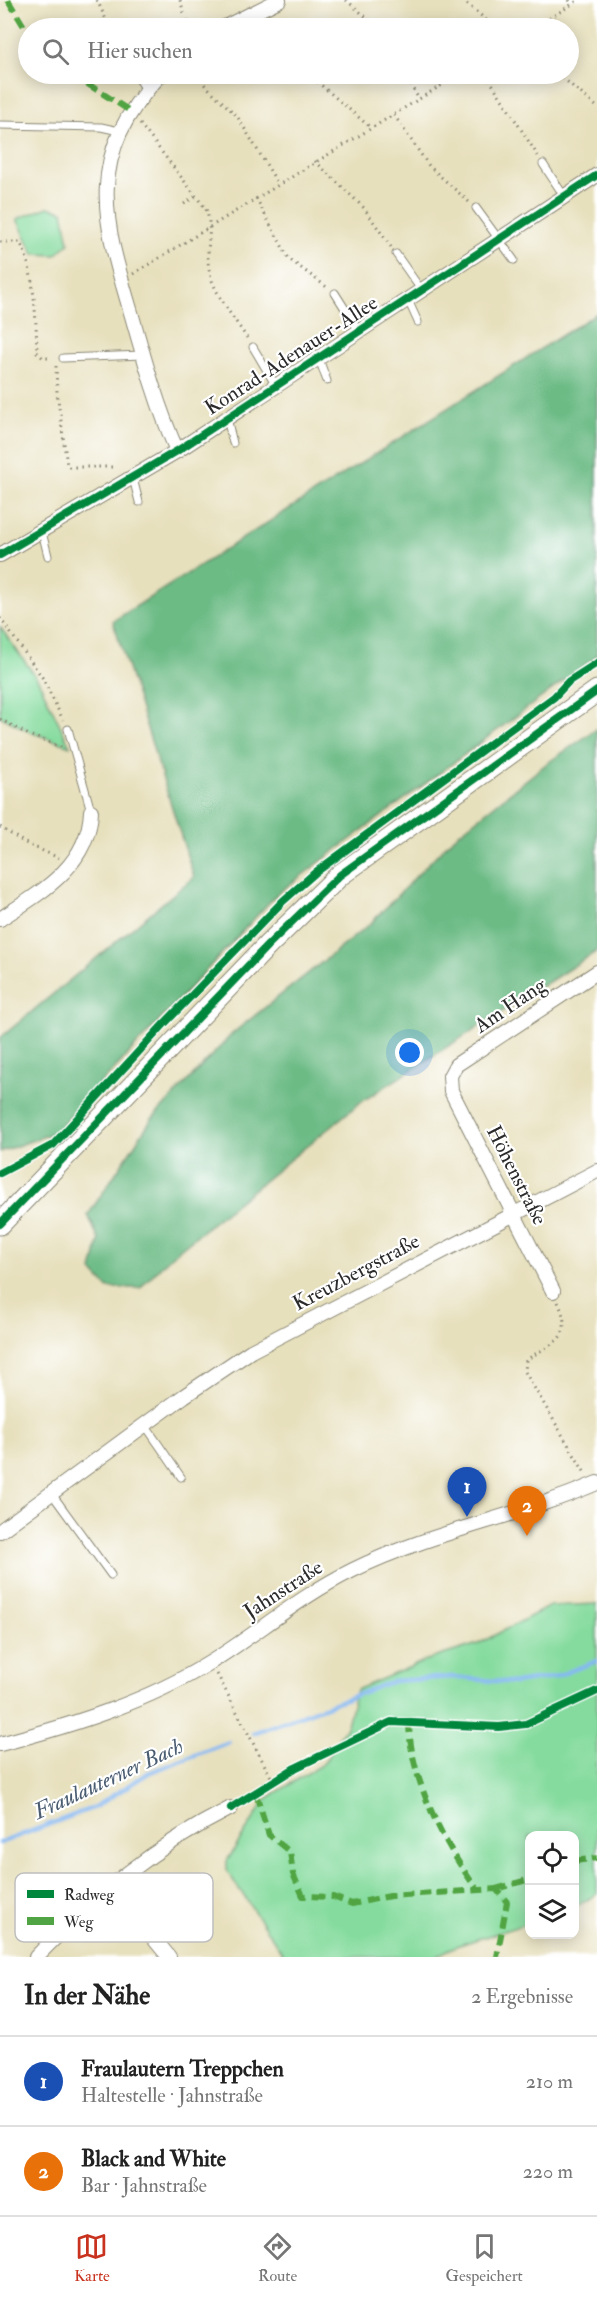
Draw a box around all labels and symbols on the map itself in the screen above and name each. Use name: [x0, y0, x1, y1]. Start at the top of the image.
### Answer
street label: Konrad-Adenauer-Allee: [200, 289, 383, 421]
street label: Am Hang: [468, 971, 552, 1040]
your location: [395, 1038, 424, 1067]
street label: Höhenstraße: [480, 1121, 553, 1230]
street label: Kreuzbergstraße: [288, 1228, 425, 1317]
pin: 1: [448, 1468, 486, 1517]
pin: 2: [508, 1486, 546, 1536]
street label: Jahnstraße: [238, 1554, 328, 1626]
water label: Fraulauterner Bach: [28, 1732, 188, 1826]
legend: [15, 1873, 213, 1942]
text: Radweg: [64, 1885, 115, 1905]
text: Weg: [63, 1912, 95, 1932]

